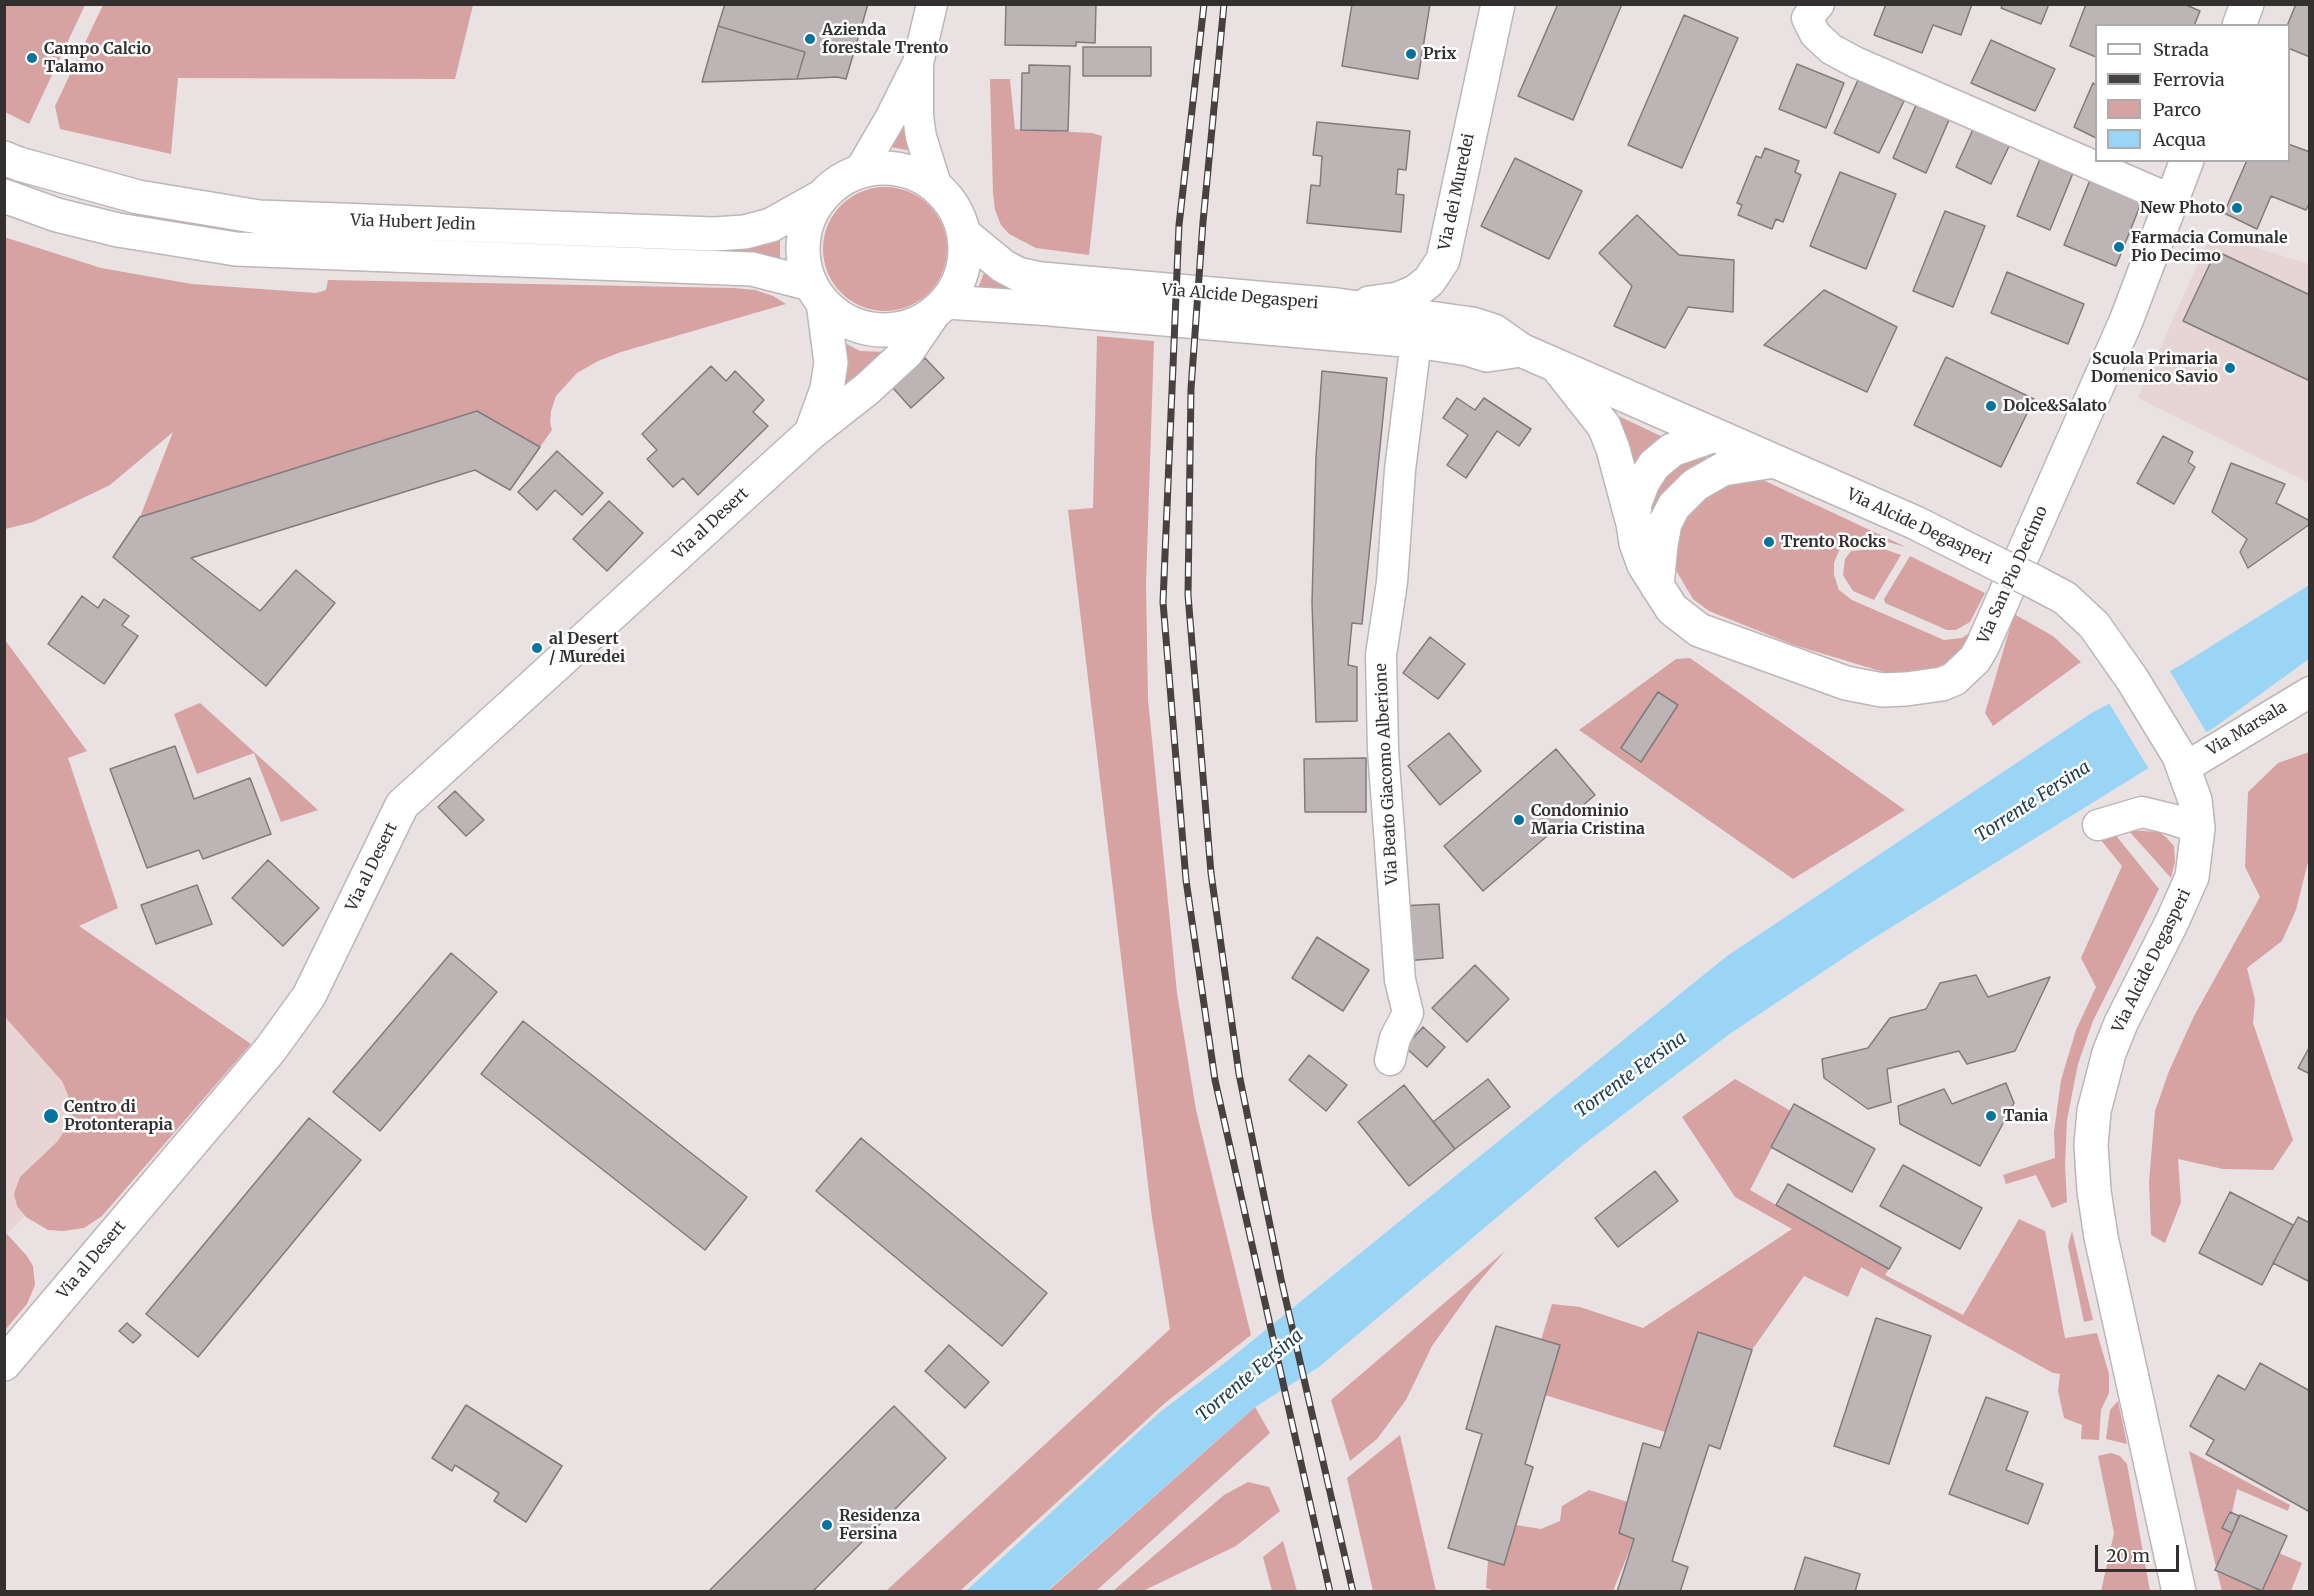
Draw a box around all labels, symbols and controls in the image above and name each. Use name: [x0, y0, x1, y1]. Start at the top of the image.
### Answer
place label: Azienda forestale Trento: [822, 20, 948, 58]
legend: [2095, 24, 2290, 162]
marker: Azienda forestale Trento: [803, 32, 817, 46]
text: Strada: [2153, 38, 2209, 61]
place label: Campo Calcio Talamo: [44, 39, 151, 77]
place label: Prix: [1423, 44, 1456, 64]
marker: Prix: [1404, 47, 1418, 61]
marker: Campo Calcio Talamo: [25, 51, 39, 65]
text: Ferrovia: [2153, 68, 2225, 91]
text: Parco: [2153, 98, 2201, 121]
text: Acqua: [2153, 128, 2206, 151]
street label: Via dei Muredei: [1435, 132, 1479, 252]
place label: New Photo: [2140, 198, 2225, 218]
marker: New Photo: [2230, 201, 2244, 215]
street label: Via Hubert Jedin: [350, 211, 476, 235]
place label: Farmacia Comunale Pio Decimo: [2131, 228, 2288, 266]
marker: Farmacia Comunale Pio Decimo: [2112, 240, 2126, 254]
street label: Via Alcide Degasperi: [1161, 281, 1319, 313]
place label: Scuola Primaria Domenico Savio: [2091, 349, 2218, 387]
marker: Scuola Primaria Domenico Savio: [2223, 361, 2237, 375]
place label: Dolce&Salato: [2003, 396, 2107, 416]
marker: Dolce&Salato: [1984, 399, 1998, 413]
street label: Via al Desert: [669, 484, 753, 564]
street label: Via Alcide Degasperi: [1844, 485, 1994, 569]
street label: Via San Pio Decimo: [1974, 503, 2052, 647]
place label: Trento Rocks: [1781, 532, 1886, 552]
marker: Trento Rocks: [1762, 535, 1776, 549]
place label: al Desert / Muredei: [549, 629, 625, 667]
marker: al Desert / Muredei: [530, 641, 544, 655]
street label: Via Beato Giacomo Alberione: [1372, 663, 1402, 885]
street label: Via Marsala: [2204, 698, 2290, 760]
water label: Torrente Fersina: [1971, 757, 2095, 847]
place label: Condominio Maria Cristina: [1531, 801, 1645, 839]
marker: Condominio Maria Cristina: [1512, 813, 1526, 827]
street label: Via al Desert: [342, 820, 402, 914]
street label: Via Alcide Degasperi: [2109, 886, 2195, 1036]
water label: Torrente Fersina: [1571, 1027, 1691, 1123]
place label: Centro di Protonterapia: [64, 1097, 173, 1135]
place label: Tania: [2003, 1106, 2048, 1126]
marker: Centro di Protonterapia: [42, 1107, 60, 1125]
marker: Tania: [1984, 1109, 1998, 1123]
street label: Via al Desert: [54, 1217, 130, 1303]
water label: Torrente Fersina: [1192, 1325, 1308, 1427]
place label: Residenza Fersina: [839, 1506, 920, 1544]
marker: Residenza Fersina: [820, 1518, 834, 1532]
scale bar: [2098, 1533, 2182, 1571]
text: 20 m: [2106, 1544, 2150, 1567]

